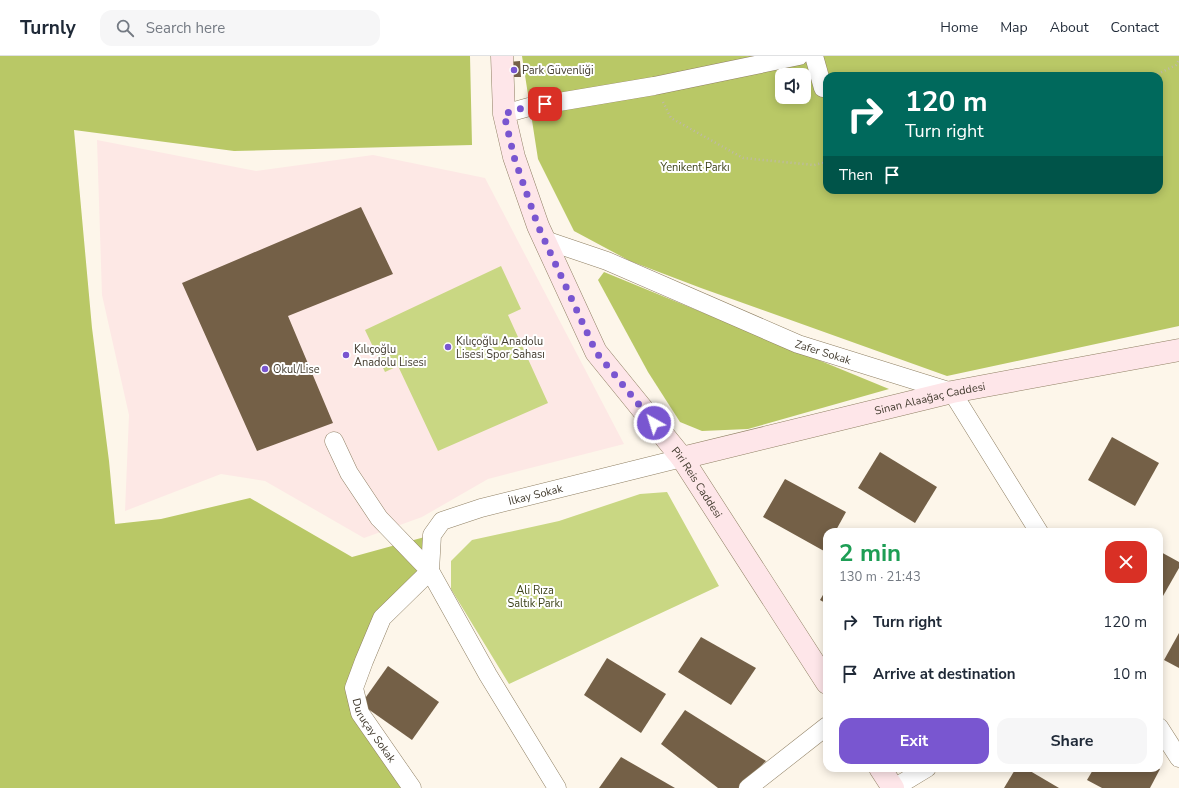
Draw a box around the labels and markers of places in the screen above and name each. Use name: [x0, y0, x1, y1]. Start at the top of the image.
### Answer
place label: Park Güvenliği: [522, 63, 593, 78]
marker: Park Güvenliği: [509, 65, 519, 75]
pin: [528, 87, 562, 121]
place label: Kılıçoğlu Anadolu Lisesi Spor Sahası: [456, 334, 545, 362]
place label: Kılıçoğlu Anadolu Lisesi: [354, 342, 426, 370]
marker: Kılıçoğlu Anadolu Lisesi Spor Sahası: [443, 342, 453, 352]
marker: Kılıçoğlu Anadolu Lisesi: [341, 350, 351, 360]
place label: Okul/Lise: [273, 362, 320, 377]
marker: Okul/Lise: [260, 364, 270, 374]

